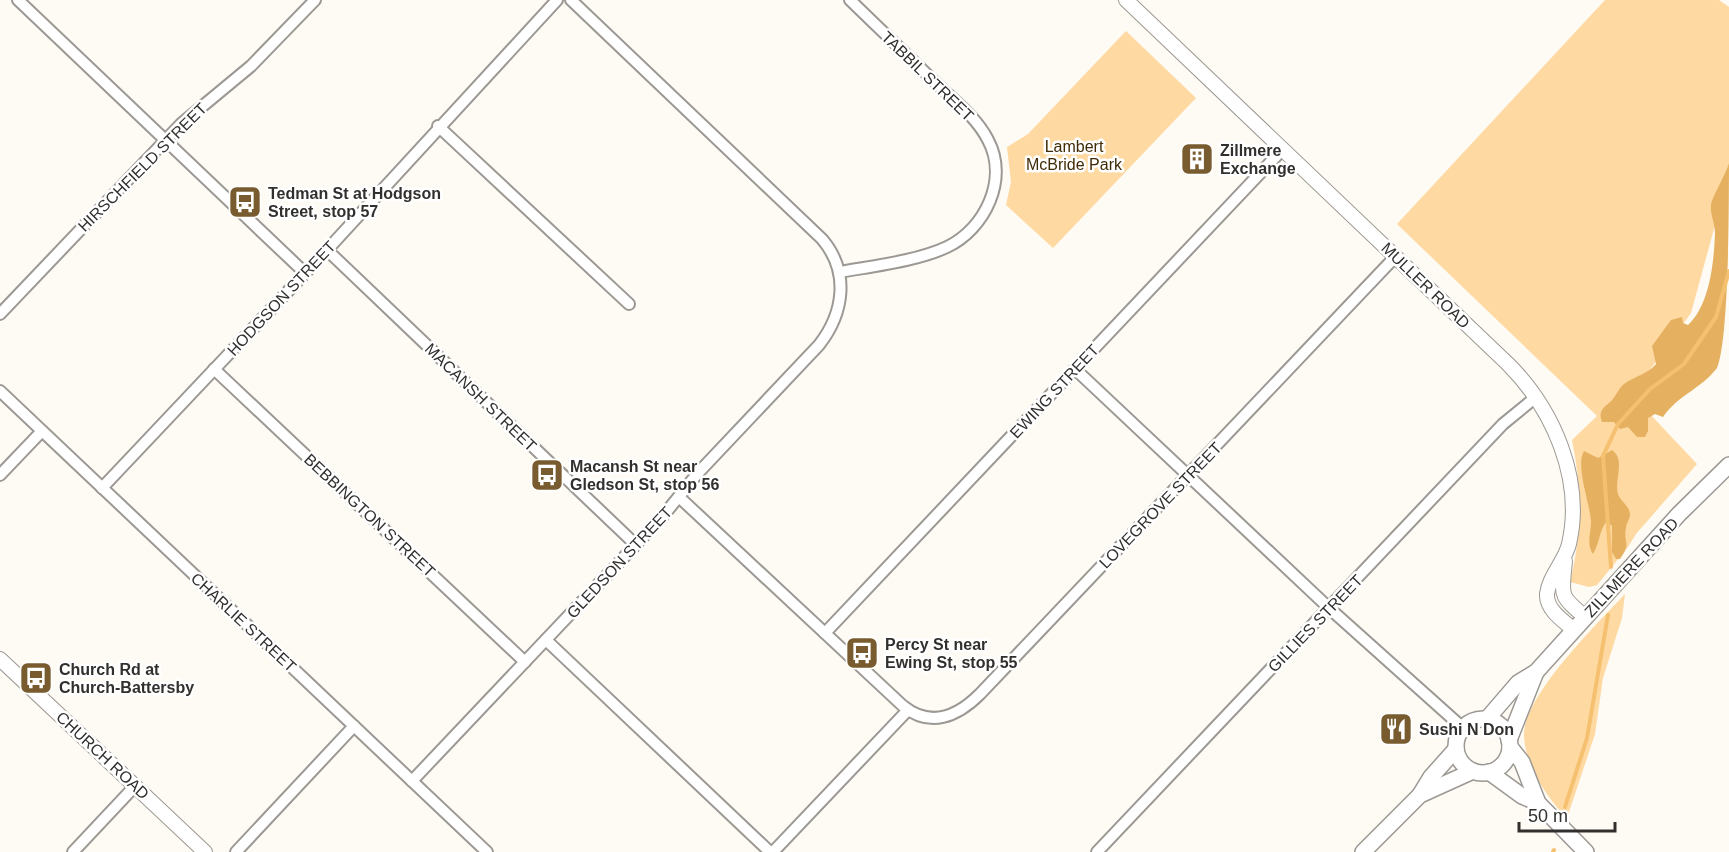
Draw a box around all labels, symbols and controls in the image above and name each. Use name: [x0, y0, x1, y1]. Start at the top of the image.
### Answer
street label: TABBIL STREET: [878, 28, 977, 125]
street label: HIRSCHFIELD STREET: [75, 100, 210, 235]
park label: Lambert McBride Park: [1026, 138, 1123, 173]
building icon: Zillmere Exchange: [1179, 141, 1215, 177]
place label: Zillmere Exchange: [1220, 142, 1296, 177]
bus stop icon: Tedman St at Hodgson Street, stop 57: [227, 184, 263, 220]
place label: Tedman St at Hodgson Street, stop 57: [268, 185, 441, 220]
street label: HODGSON STREET: [224, 237, 339, 359]
street label: MULLER ROAD: [1378, 239, 1473, 332]
street label: MACANSH STREET: [422, 340, 540, 455]
street label: EWING STREET: [1007, 341, 1102, 442]
street label: LOVEGROVE STREET: [1096, 439, 1225, 572]
street label: BEBBINGTON STREET: [301, 450, 439, 580]
bus stop icon: Macansh St near Gledson St, stop 56: [529, 457, 565, 493]
place label: Macansh St near Gledson St, stop 56: [570, 458, 719, 493]
street label: GLEDSON STREET: [563, 503, 675, 621]
street label: ZILLMERE ROAD: [1581, 514, 1682, 620]
street label: CHARLIE STREET: [188, 569, 300, 675]
street label: GILLIES STREET: [1265, 571, 1366, 675]
bus stop icon: Percy St near Ewing St, stop 55: [844, 635, 880, 671]
place label: Percy St near Ewing St, stop 55: [885, 636, 1018, 671]
bus stop icon: Church Rd at Church-Battersby: [18, 660, 54, 696]
place label: Church Rd at Church-Battersby: [59, 661, 194, 696]
street label: CHURCH ROAD: [53, 708, 152, 803]
restaurant icon: Sushi N Don: [1378, 711, 1414, 747]
place label: Sushi N Don: [1419, 721, 1514, 738]
scale bar: [1519, 795, 1615, 833]
text: 50 m: [1528, 806, 1568, 826]

